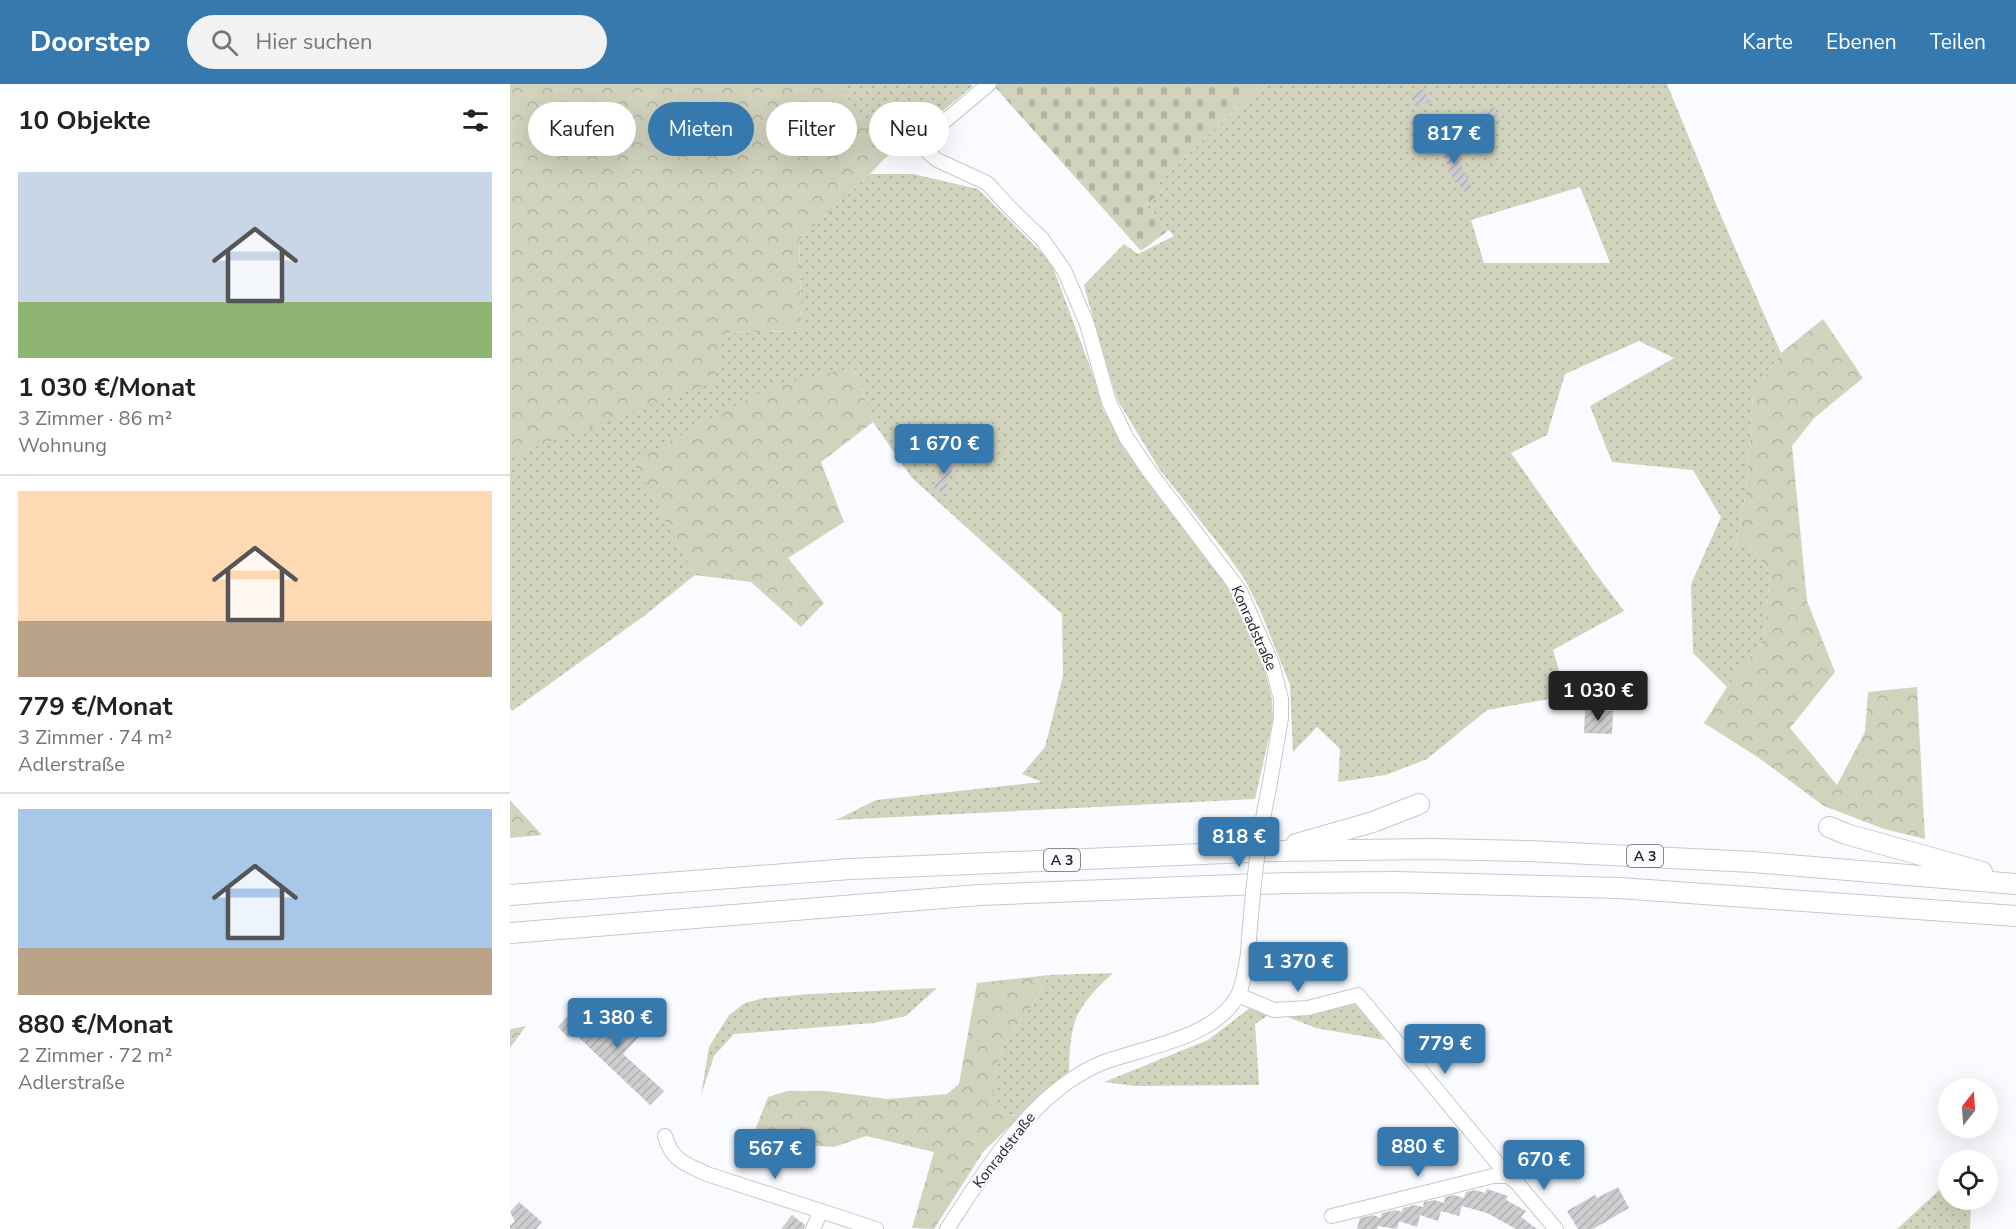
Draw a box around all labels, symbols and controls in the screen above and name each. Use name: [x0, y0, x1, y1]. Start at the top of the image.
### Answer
search box: [187, 15, 607, 69]
text: Doorstep: [30, 23, 151, 61]
icon: search: [208, 26, 241, 59]
text: Hier suchen: [256, 27, 372, 57]
text: Karte: [1742, 28, 1793, 56]
text: Ebenen: [1826, 28, 1897, 56]
text: Teilen: [1930, 28, 1986, 56]
chip: Kaufen: [528, 102, 636, 156]
chip: Mieten: [648, 102, 754, 156]
chip: Filter: [766, 102, 857, 156]
chip: Neu: [869, 102, 949, 156]
text: 10 Objekte: [18, 103, 151, 138]
icon: filters: [459, 104, 492, 137]
pin: 817 €: [1412, 114, 1496, 165]
text: 817 €: [1427, 120, 1481, 147]
icon: home: [201, 211, 309, 319]
text: 1 030 €/Monat: [18, 370, 195, 405]
text: 3 Zimmer · 86 m²: [18, 405, 172, 432]
pin: 1 670 €: [889, 424, 999, 475]
text: 1 670 €: [909, 430, 979, 457]
text: Wohnung: [18, 432, 107, 459]
icon: home: [201, 530, 309, 638]
street label: Konradstraße: [1226, 582, 1282, 674]
pin: 1 030 €: [1543, 671, 1653, 722]
text: 1 030 €: [1563, 677, 1633, 704]
text: 779 €/Monat: [18, 689, 173, 724]
text: 3 Zimmer · 74 m²: [18, 724, 172, 751]
text: Adlerstraße: [18, 751, 125, 778]
pin: 818 €: [1197, 817, 1281, 868]
text: 818 €: [1212, 823, 1266, 850]
road number: A 3: [1627, 845, 1663, 867]
icon: home: [201, 848, 309, 956]
road number: A 3: [1044, 849, 1080, 871]
pin: 1 370 €: [1243, 942, 1353, 993]
text: 1 370 €: [1263, 948, 1333, 975]
pin: 1 380 €: [562, 998, 672, 1049]
text: 1 380 €: [582, 1004, 652, 1031]
text: 880 €/Monat: [18, 1007, 173, 1042]
pin: 779 €: [1403, 1024, 1487, 1075]
text: 779 €: [1418, 1030, 1472, 1057]
text: 2 Zimmer · 72 m²: [18, 1042, 172, 1069]
text: Adlerstraße: [18, 1069, 125, 1096]
north arrow: [1938, 1078, 1998, 1138]
map controls: [1938, 1078, 1998, 1210]
street label: Konradstraße: [968, 1108, 1040, 1192]
pin: 880 €: [1376, 1127, 1460, 1178]
pin: 567 €: [733, 1129, 817, 1180]
text: 880 €: [1391, 1133, 1445, 1160]
text: 567 €: [748, 1135, 802, 1162]
pin: 670 €: [1502, 1140, 1586, 1191]
text: 670 €: [1517, 1146, 1571, 1173]
button: locate: [1938, 1150, 1998, 1210]

